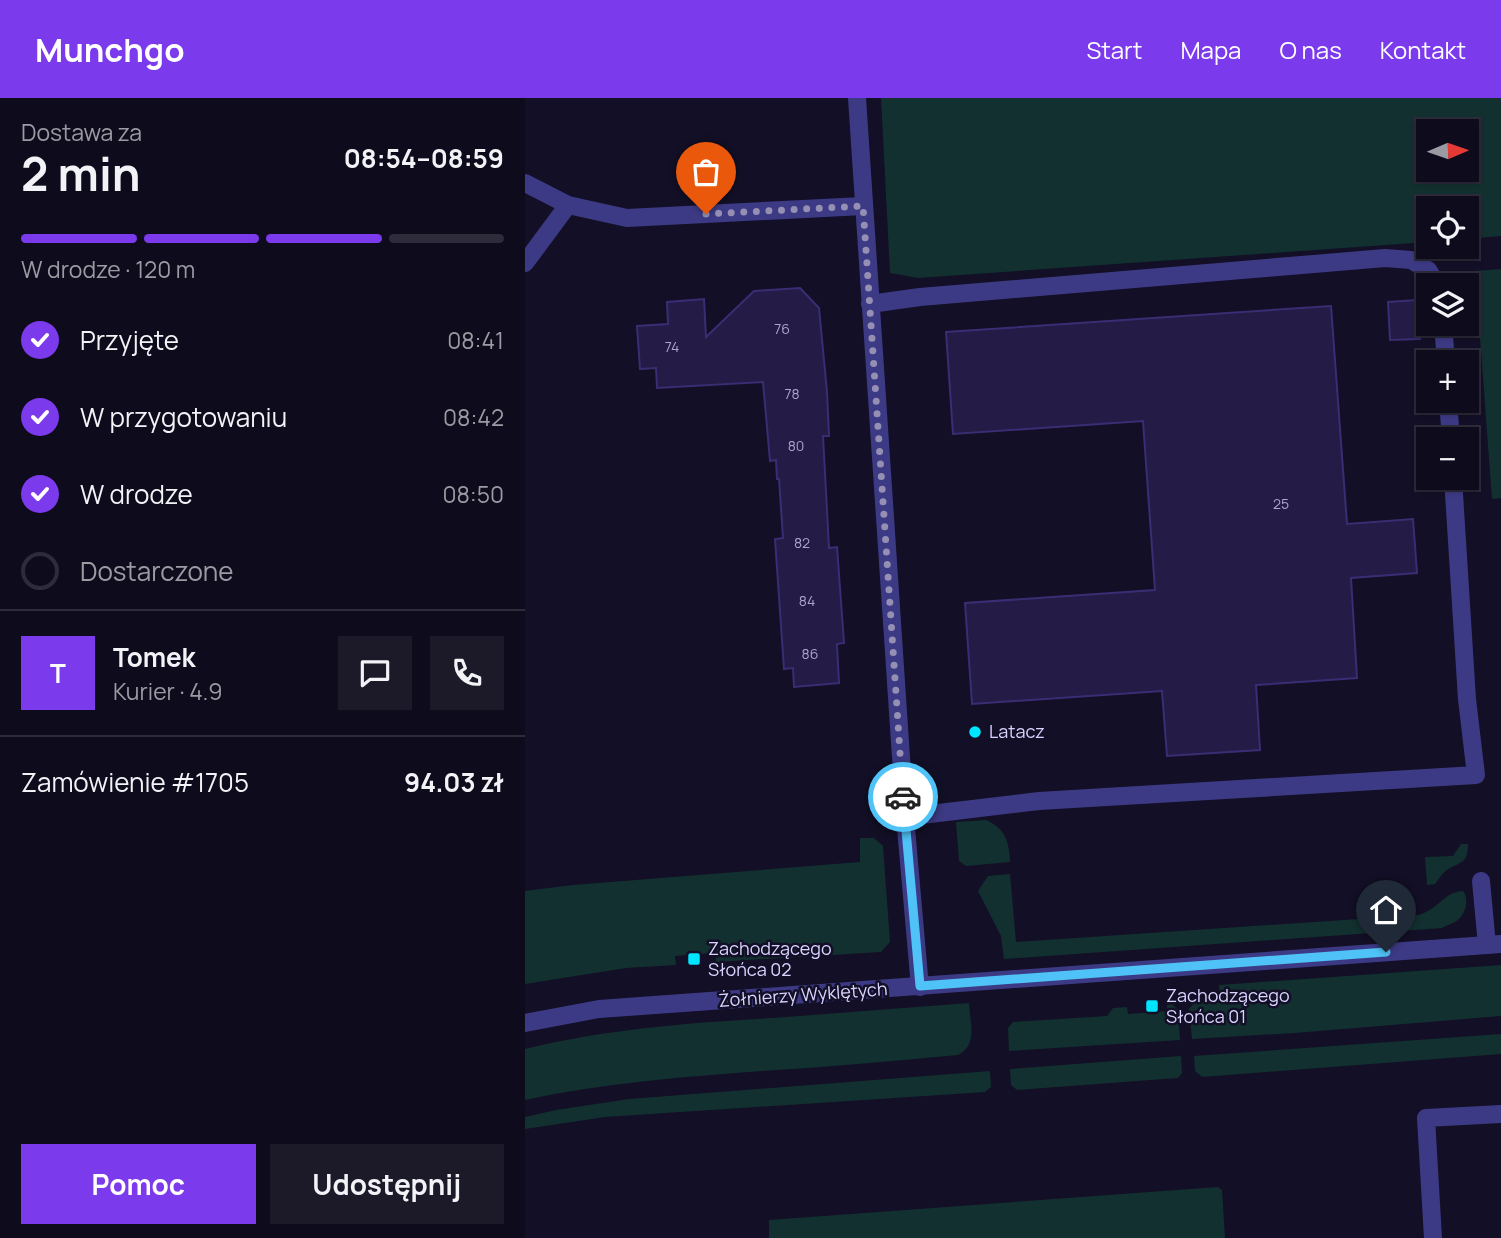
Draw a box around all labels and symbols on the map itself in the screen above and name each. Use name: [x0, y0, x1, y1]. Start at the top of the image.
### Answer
north arrow: [1416, 119, 1479, 182]
pin: [676, 142, 736, 214]
house number: 76: [774, 319, 790, 338]
house number: 74: [665, 337, 679, 356]
house number: 78: [784, 384, 800, 403]
house number: 80: [788, 436, 804, 455]
house number: 25: [1273, 494, 1289, 513]
house number: 82: [794, 533, 810, 552]
house number: 84: [799, 591, 815, 610]
house number: 86: [802, 644, 818, 663]
place label: Latacz: [989, 719, 1045, 743]
marker: Latacz: [967, 724, 983, 740]
courier: [868, 762, 938, 832]
pin: [1356, 880, 1416, 952]
place label: Zachodzącego Słońca 02: [708, 936, 832, 981]
marker: Zachodzącego Słońca 02: [686, 951, 702, 967]
street label: Żołnierzy Wyklętych: [718, 976, 888, 1012]
place label: Zachodzącego Słońca 01: [1166, 983, 1290, 1028]
marker: Zachodzącego Słońca 01: [1144, 998, 1160, 1014]

